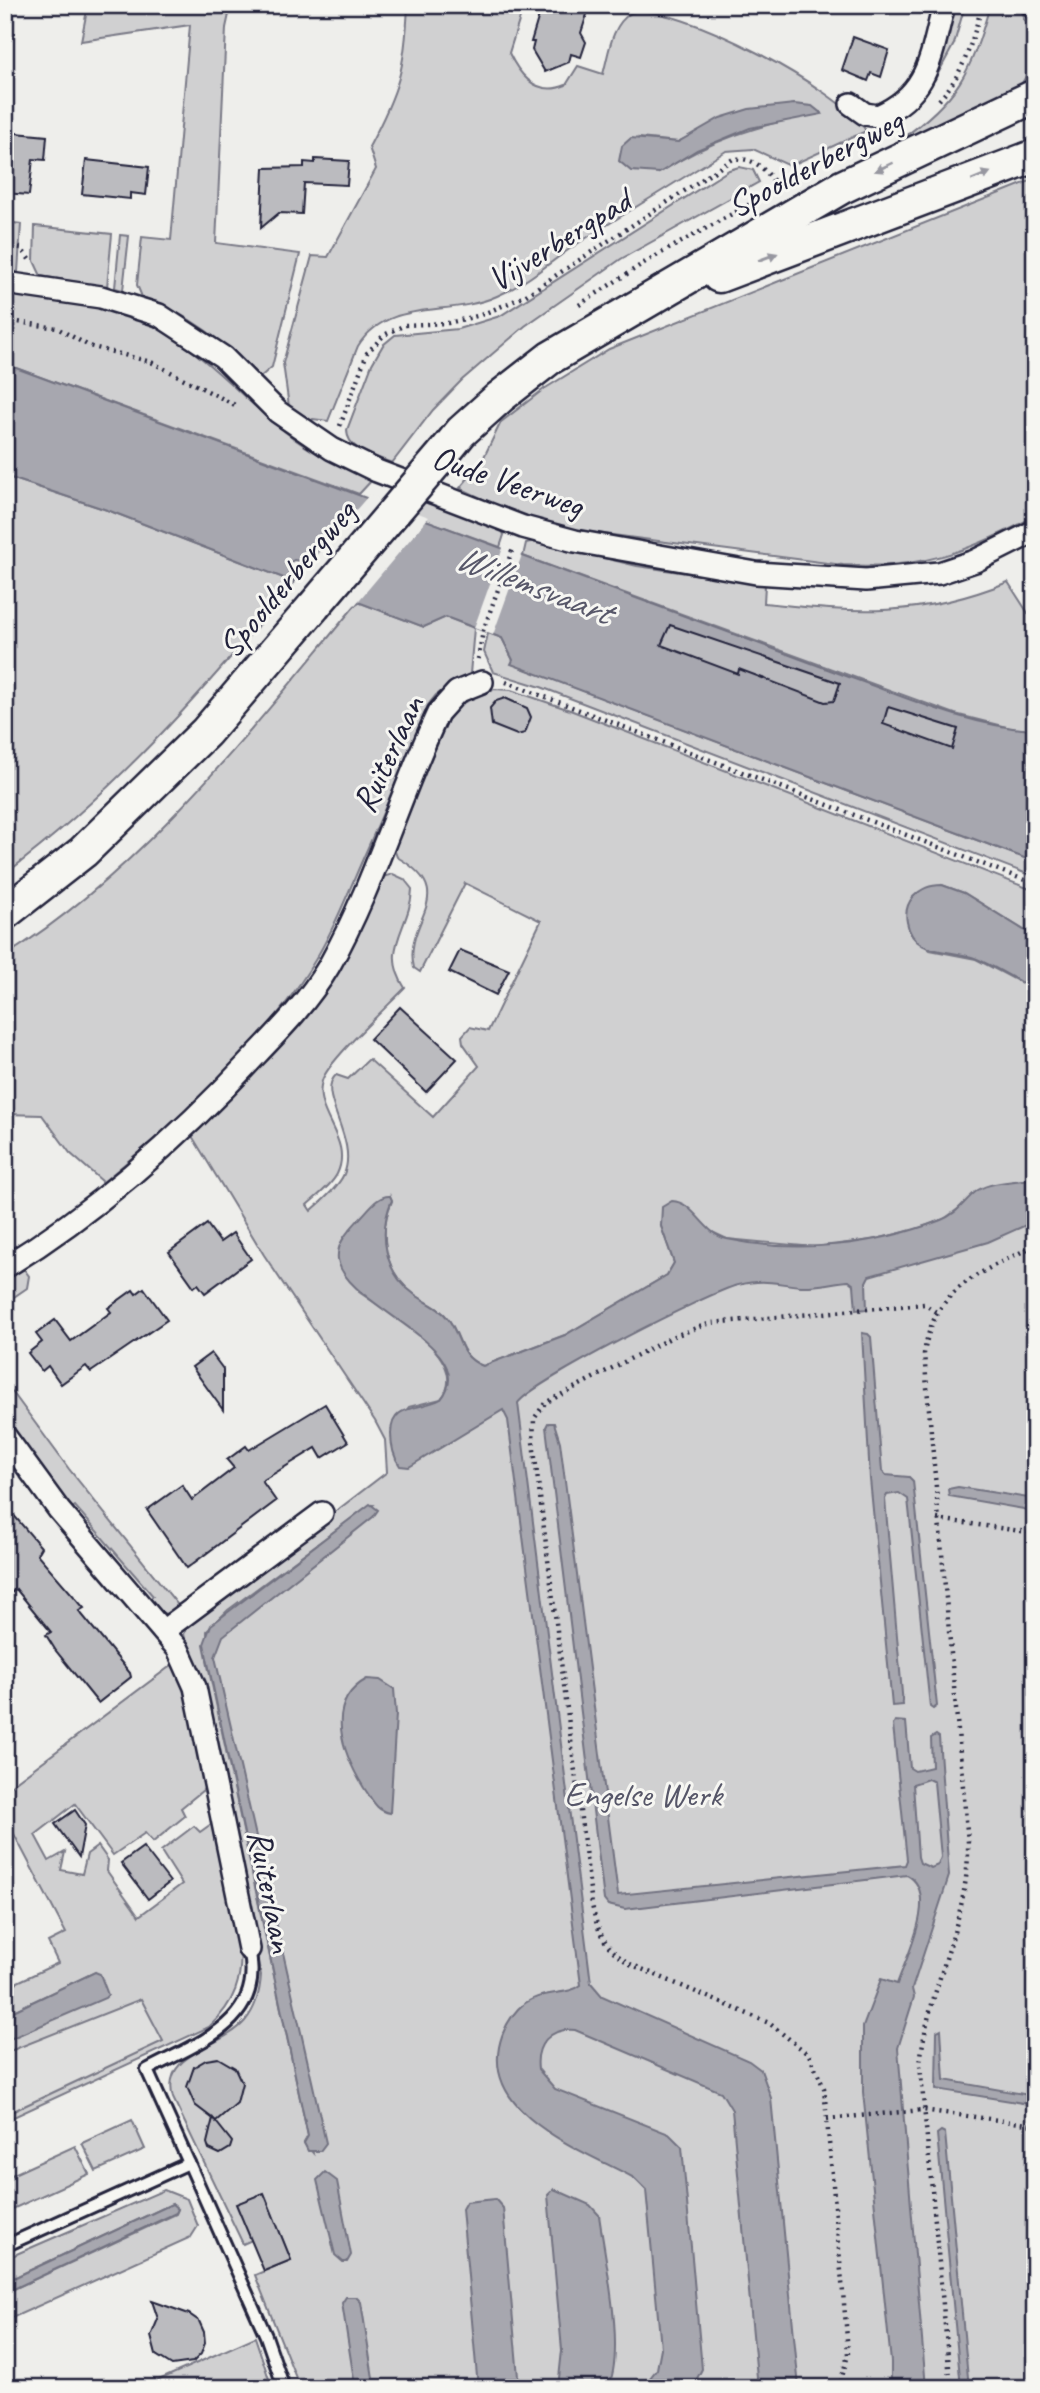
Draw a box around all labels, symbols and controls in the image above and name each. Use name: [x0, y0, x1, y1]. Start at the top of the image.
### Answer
street label: Spoolderbergweg: [720, 97, 913, 228]
one-way arrow: [874, 161, 894, 172]
one-way arrow: [970, 170, 991, 181]
street label: Vijverbergpad: [479, 176, 643, 302]
one-way arrow: [758, 251, 779, 262]
street label: Oude Veerweg: [426, 434, 591, 528]
street label: Spoolderbergweg: [208, 489, 368, 667]
water label: Willemsvaart: [450, 533, 624, 637]
street label: Ruiterlaan: [341, 687, 435, 820]
park label: Engelse Werk: [564, 1772, 724, 1817]
street label: Ruiterlaan: [237, 1826, 305, 1957]

